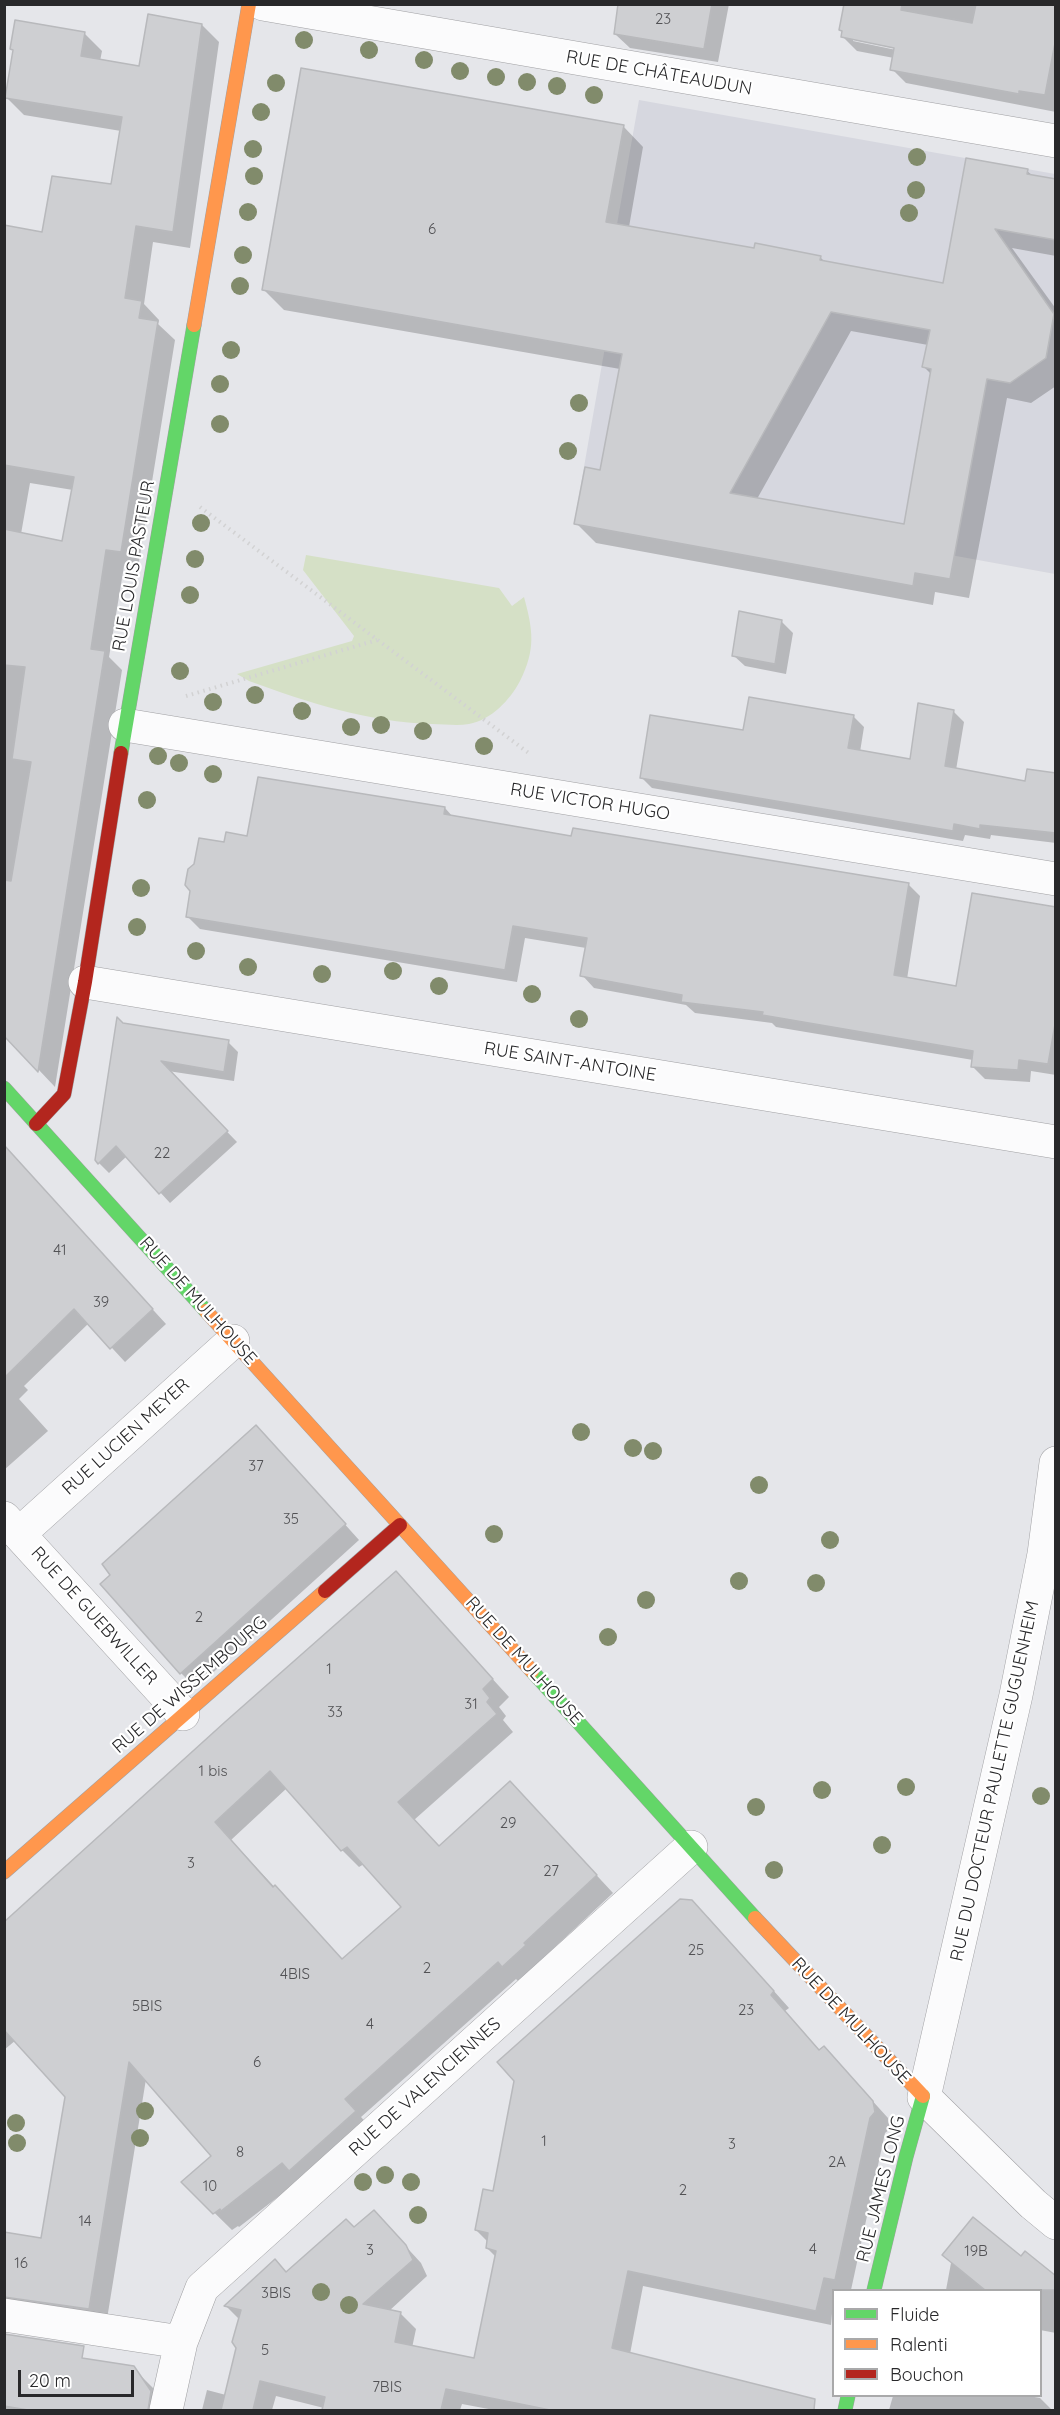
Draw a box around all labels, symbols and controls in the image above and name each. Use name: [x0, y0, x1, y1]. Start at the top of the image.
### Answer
house number: 23: [655, 10, 671, 28]
street label: RUE DE CHÂTEAUDUN: [564, 46, 754, 100]
house number: 6: [428, 220, 436, 238]
street label: RUE LOUIS PASTEUR: [108, 479, 160, 653]
street label: RUE VICTOR HUGO: [509, 779, 671, 825]
street label: RUE SAINT-ANTOINE: [482, 1038, 658, 1086]
house number: 22: [154, 1144, 170, 1162]
street label: RUE DE MULHOUSE: [135, 1232, 261, 1370]
house number: 41: [53, 1241, 67, 1259]
house number: 39: [93, 1293, 109, 1311]
street label: RUE LUCIEN MEYER: [58, 1374, 194, 1500]
house number: 37: [248, 1457, 264, 1475]
house number: 35: [283, 1510, 299, 1528]
street label: RUE DE GUEBWILLER: [26, 1542, 162, 1690]
street label: RUE DE MULHOUSE: [461, 1592, 587, 1730]
street label: RUE DU DOCTEUR PAULETTE GUGUENHEIM: [946, 1599, 1044, 1963]
house number: 2: [195, 1608, 203, 1626]
street label: RUE DE WISSEMBOURG: [108, 1612, 272, 1758]
house number: 1: [326, 1660, 332, 1678]
house number: 31: [464, 1695, 478, 1713]
house number: 33: [327, 1703, 343, 1721]
house number: 1 bis: [199, 1762, 227, 1780]
house number: 29: [500, 1814, 516, 1832]
house number: 3: [187, 1854, 195, 1872]
house number: 27: [543, 1862, 559, 1880]
house number: 25: [688, 1941, 704, 1959]
street label: RUE DE MULHOUSE: [787, 1953, 915, 2089]
house number: 2: [423, 1959, 431, 1977]
house number: 4BIS: [280, 1965, 310, 1983]
house number: 5BIS: [132, 1997, 162, 2015]
house number: 23: [738, 2001, 754, 2019]
street label: RUE DE VALENCIENNES: [345, 2013, 505, 2161]
house number: 4: [366, 2015, 374, 2033]
house number: 6: [253, 2053, 261, 2071]
street label: RUE JAMES LONG: [852, 2113, 910, 2265]
house number: 1: [541, 2132, 547, 2150]
house number: 3: [728, 2135, 736, 2153]
house number: 8: [236, 2143, 244, 2161]
house number: 2A: [828, 2153, 846, 2171]
house number: 10: [203, 2177, 217, 2195]
house number: 2: [679, 2181, 687, 2199]
house number: 14: [78, 2212, 92, 2230]
house number: 4: [809, 2240, 817, 2258]
house number: 3: [366, 2241, 374, 2259]
house number: 19B: [964, 2242, 988, 2260]
house number: 16: [14, 2254, 28, 2272]
house number: 3BIS: [261, 2284, 291, 2302]
legend: [832, 2289, 1042, 2397]
text: Fluide: [890, 2303, 939, 2326]
text: Ralenti: [890, 2333, 948, 2356]
house number: 5: [261, 2341, 269, 2359]
scale bar: [21, 2358, 136, 2396]
text: Bouchon: [890, 2363, 964, 2386]
text: 20 m: [29, 2369, 71, 2392]
house number: 7BIS: [372, 2378, 402, 2396]

